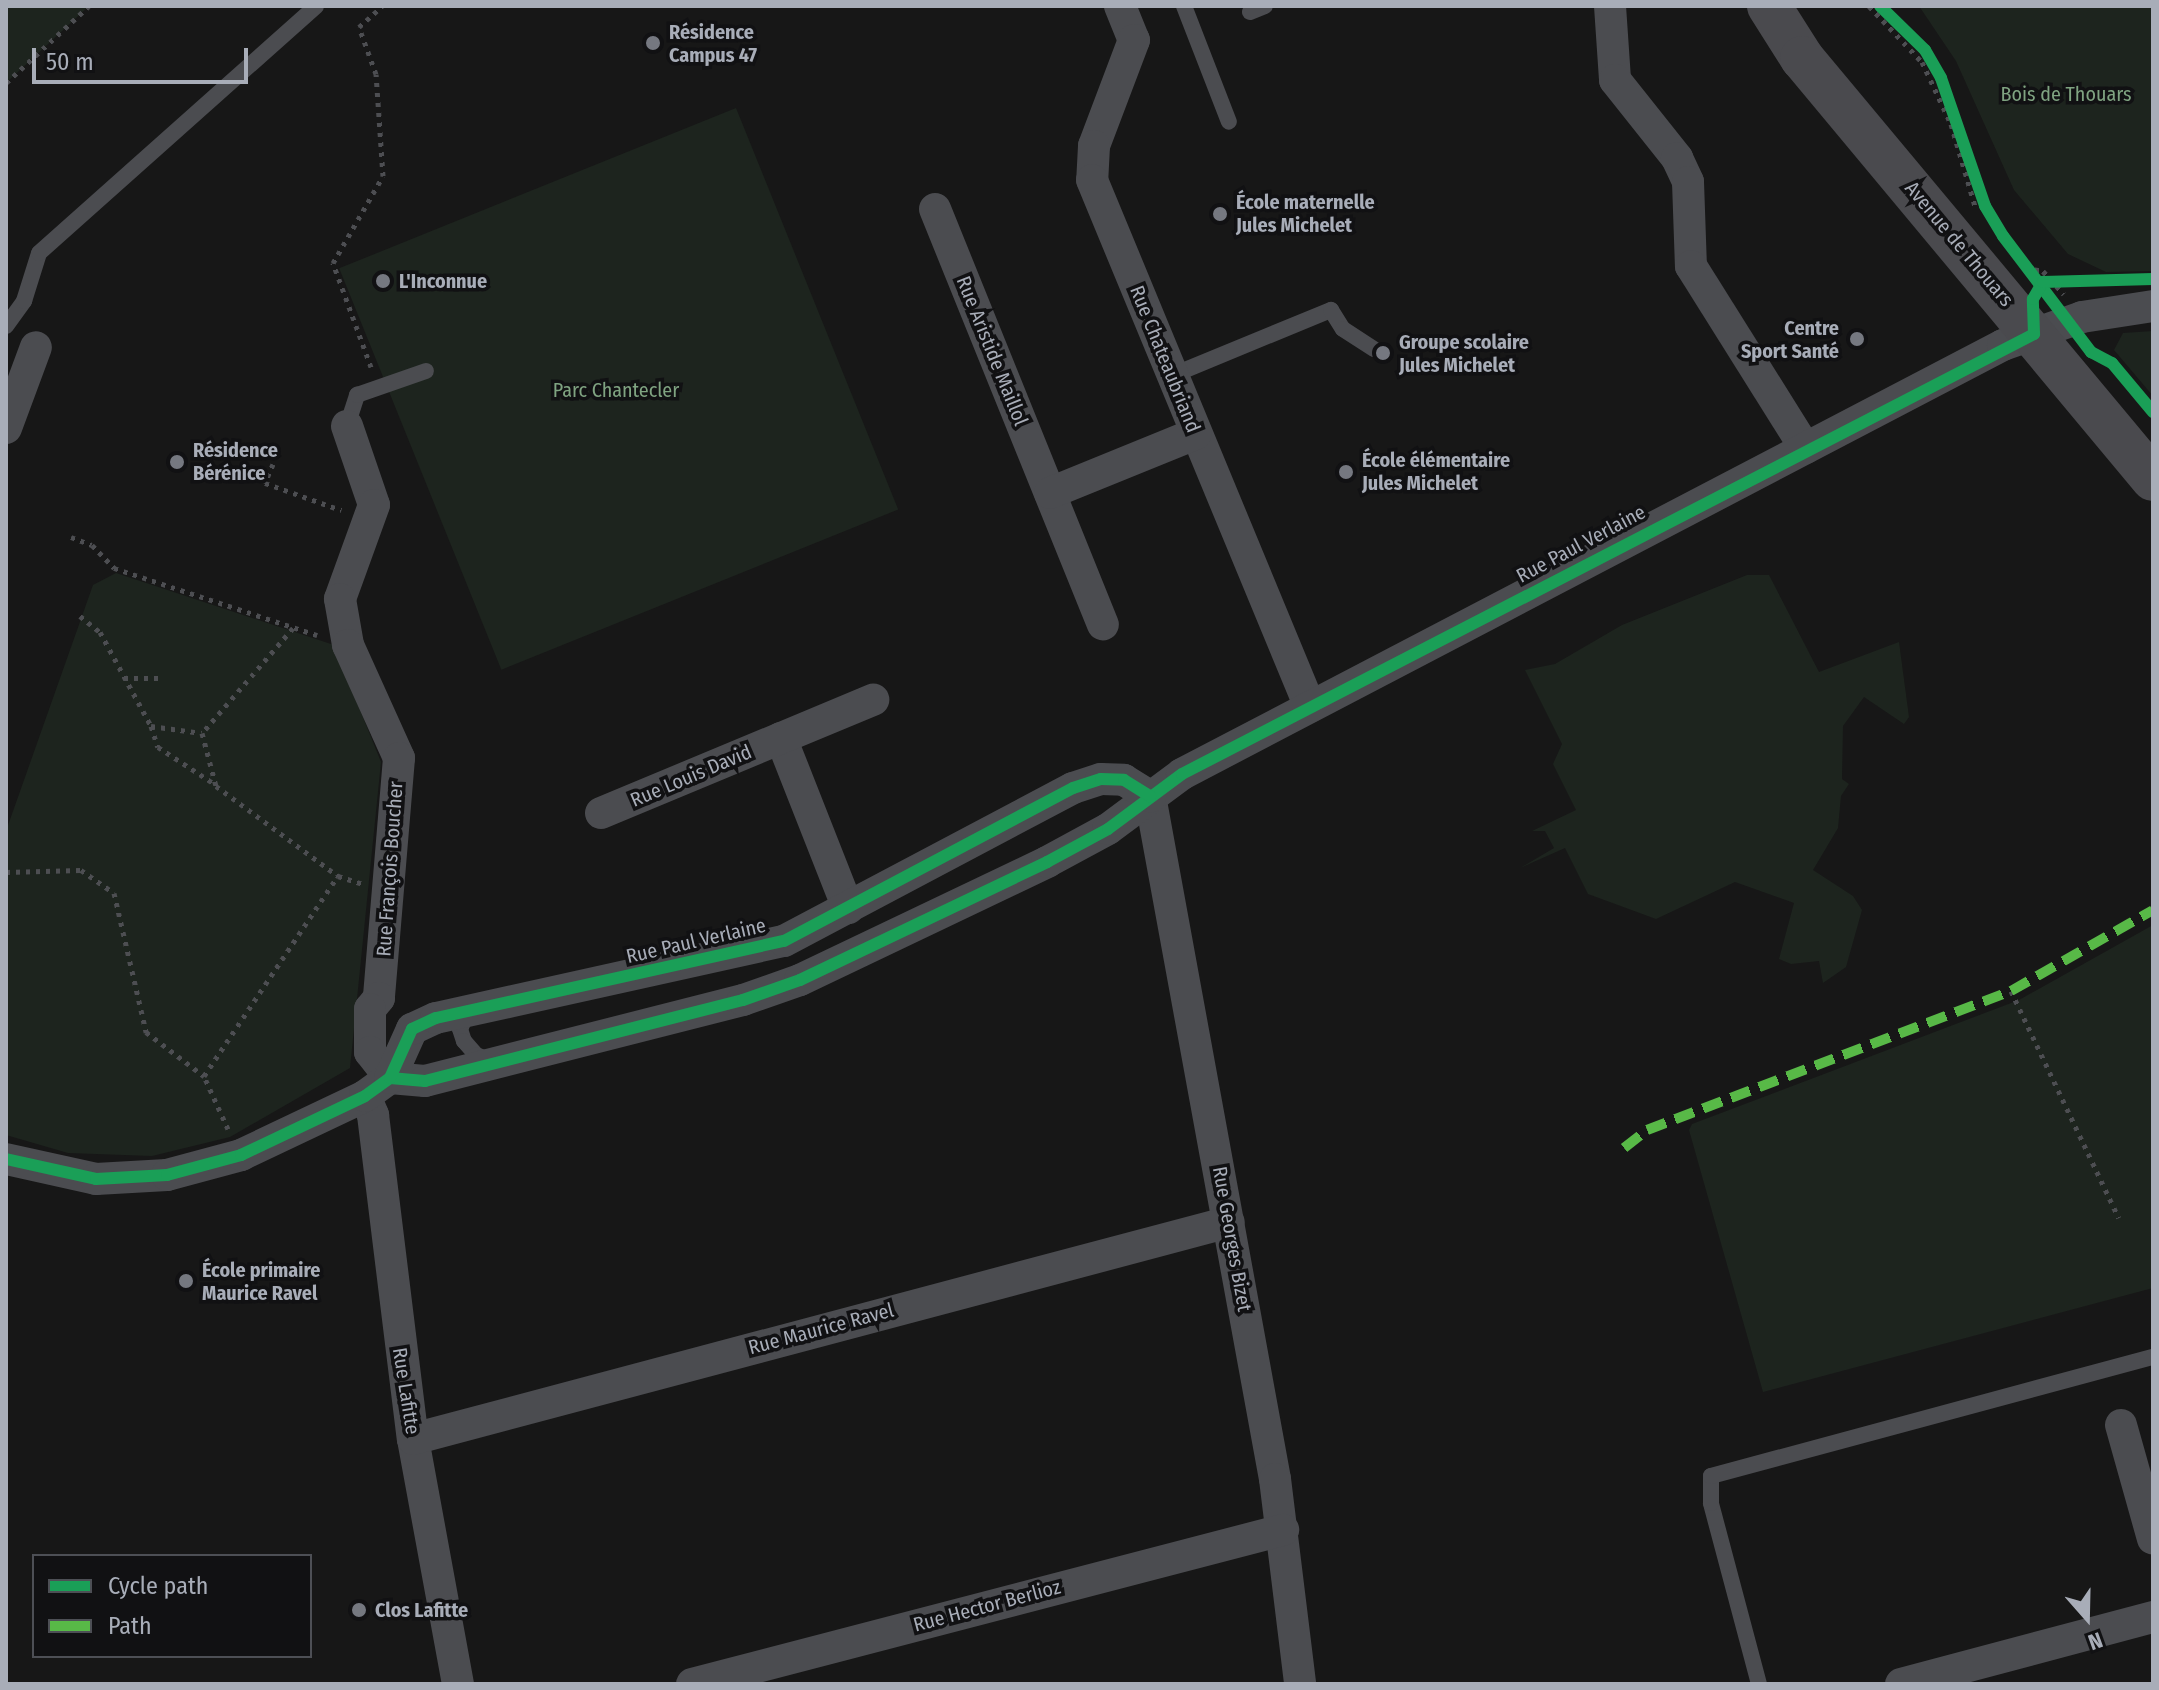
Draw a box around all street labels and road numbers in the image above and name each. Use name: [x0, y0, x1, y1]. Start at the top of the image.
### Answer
street label: Avenue de Thouars: [1900, 177, 2018, 311]
street label: Rue Aristide Maillol: [951, 273, 1033, 429]
street label: Rue Chateaubriand: [1125, 282, 1205, 436]
street label: Rue Paul Verlaine: [1512, 500, 1650, 588]
street label: Rue Louis David: [627, 740, 755, 812]
street label: Rue François Boucher: [372, 781, 408, 957]
street label: Rue Paul Verlaine: [624, 913, 768, 969]
street label: Rue Georges Bizet: [1207, 1165, 1257, 1313]
street label: Rue Maurice Ravel: [746, 1298, 896, 1360]
street label: Rue Lafitte: [387, 1346, 425, 1436]
street label: Rue Hector Berlioz: [911, 1575, 1063, 1637]

